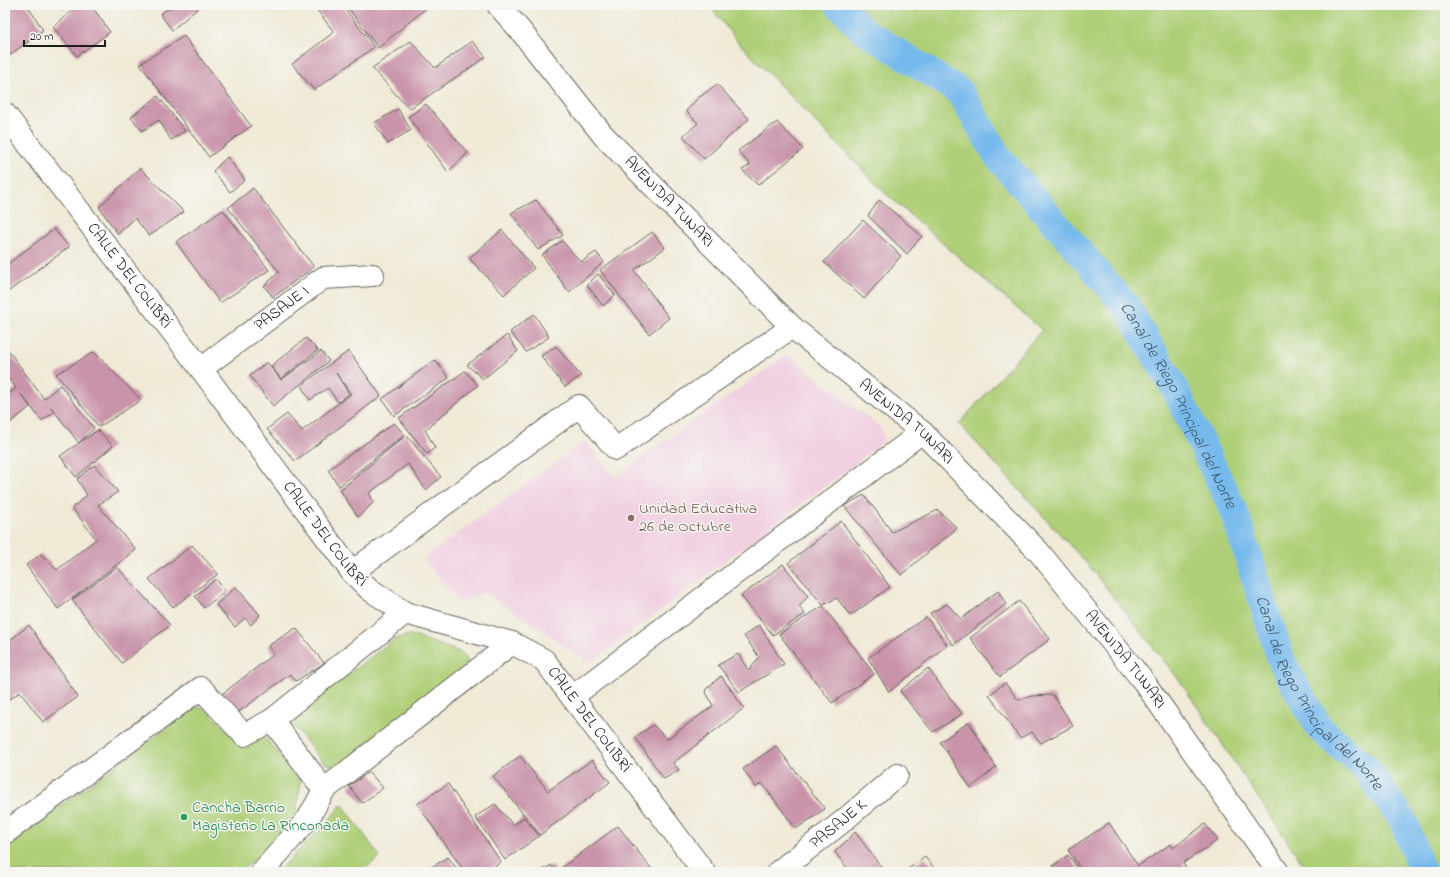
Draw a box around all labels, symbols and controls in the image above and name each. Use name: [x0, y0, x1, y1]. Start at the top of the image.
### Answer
scale bar: [24, 22, 105, 48]
text: 20 m: [30, 28, 53, 46]
street label: AVENIDA TUNARI: [618, 151, 719, 253]
street label: CALLE DEL COLIBRÍ: [81, 218, 178, 334]
street label: PASAJE I: [249, 280, 315, 337]
water label: Canal de Riego Principal del Norte: [1114, 297, 1244, 514]
street label: AVENIDA TUNARI: [853, 373, 959, 470]
street label: CALLE DEL COLIBRÍ: [276, 476, 373, 593]
place label: Unidad Educativa 26 de Octubre: [639, 497, 757, 539]
marker: Unidad Educativa 26 de Octubre: [626, 513, 636, 523]
water label: Canal de Riego Principal del Norte: [1249, 592, 1390, 796]
street label: AVENIDA TUNARI: [1079, 605, 1171, 714]
street label: CALLE DEL COLIBRÍ: [541, 662, 637, 778]
street label: PASAJE K: [805, 794, 872, 855]
place label: Cancha Barrio Magisterio La Rinconada: [192, 796, 349, 838]
marker: Cancha Barrio Magisterio La Rinconada: [179, 812, 189, 822]

